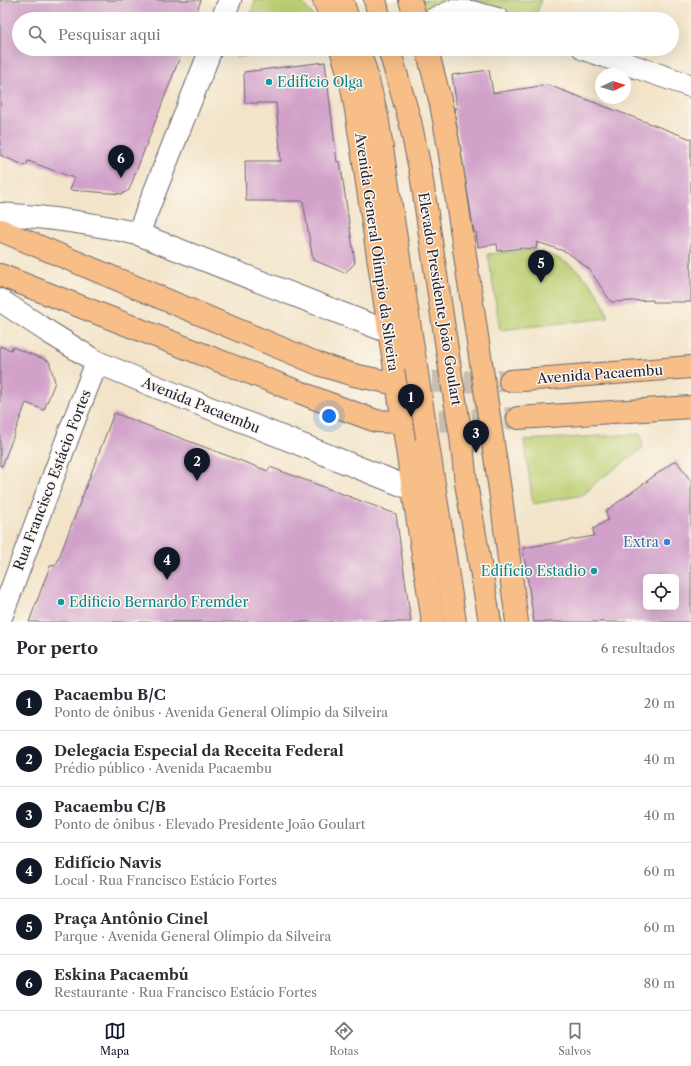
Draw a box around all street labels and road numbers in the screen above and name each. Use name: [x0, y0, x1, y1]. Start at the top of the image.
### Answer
street label: Avenida General Olímpio da Silveira: [351, 131, 403, 373]
street label: Elevado Presidente João Goulart: [414, 191, 466, 407]
street label: Avenida Pacaembu: [535, 361, 664, 387]
street label: Avenida Pacaembu: [138, 373, 263, 437]
street label: Rua Francisco Estácio Fortes: [9, 387, 95, 573]

